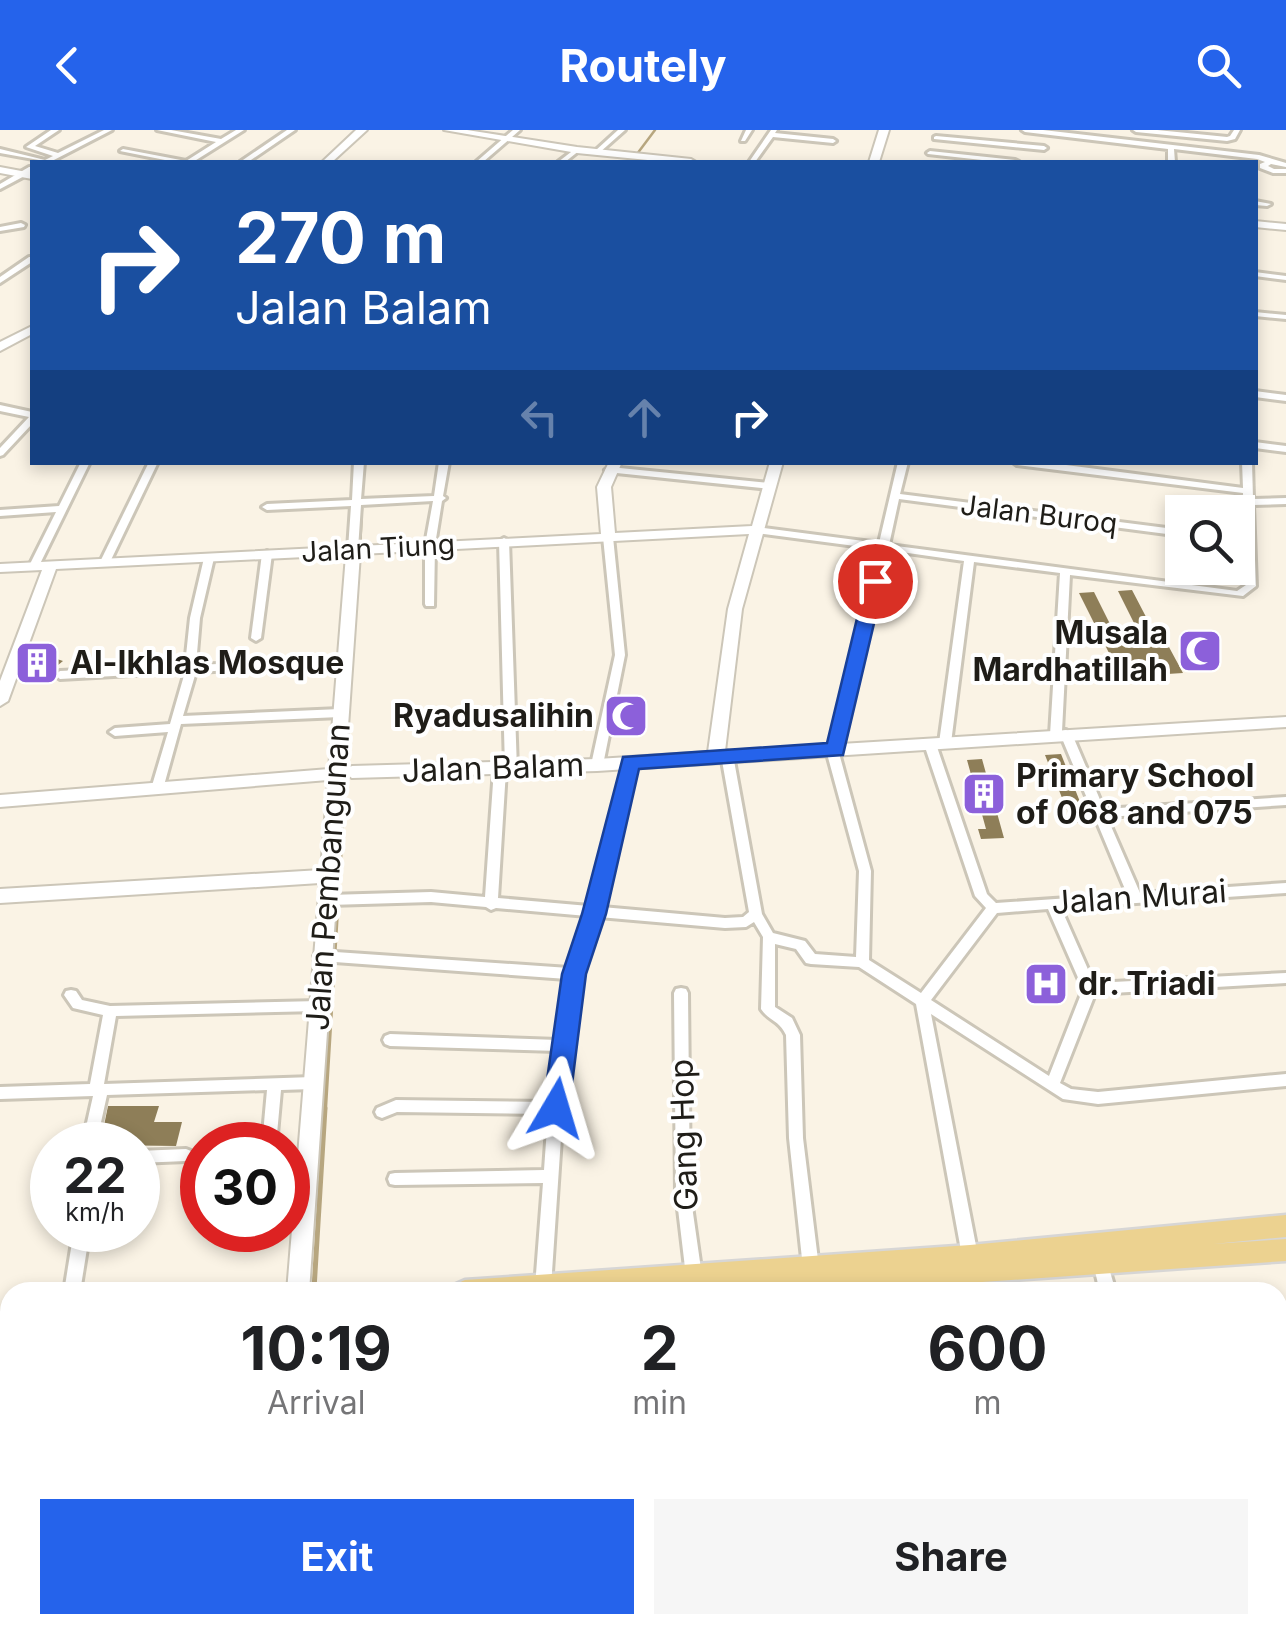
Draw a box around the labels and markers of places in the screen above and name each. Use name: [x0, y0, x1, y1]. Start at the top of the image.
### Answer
pin: [833, 539, 918, 624]
place label: Musala Mardhatillah: [972, 613, 1168, 689]
mosque icon: Musala Mardhatillah: [1177, 628, 1223, 674]
building icon: Al-Ikhlas Mosque: [14, 640, 60, 686]
place label: Al-Ikhlas Mosque: [70, 643, 344, 682]
mosque icon: Ryadusalihin: [603, 693, 649, 739]
place label: Ryadusalihin: [393, 696, 594, 735]
place label: Primary School of 068 and 075: [1016, 756, 1254, 832]
building icon: Primary School of 068 and 075: [961, 771, 1007, 817]
hospital icon: dr. Triadi: [1023, 961, 1069, 1007]
place label: dr. Triadi: [1078, 964, 1215, 1003]

